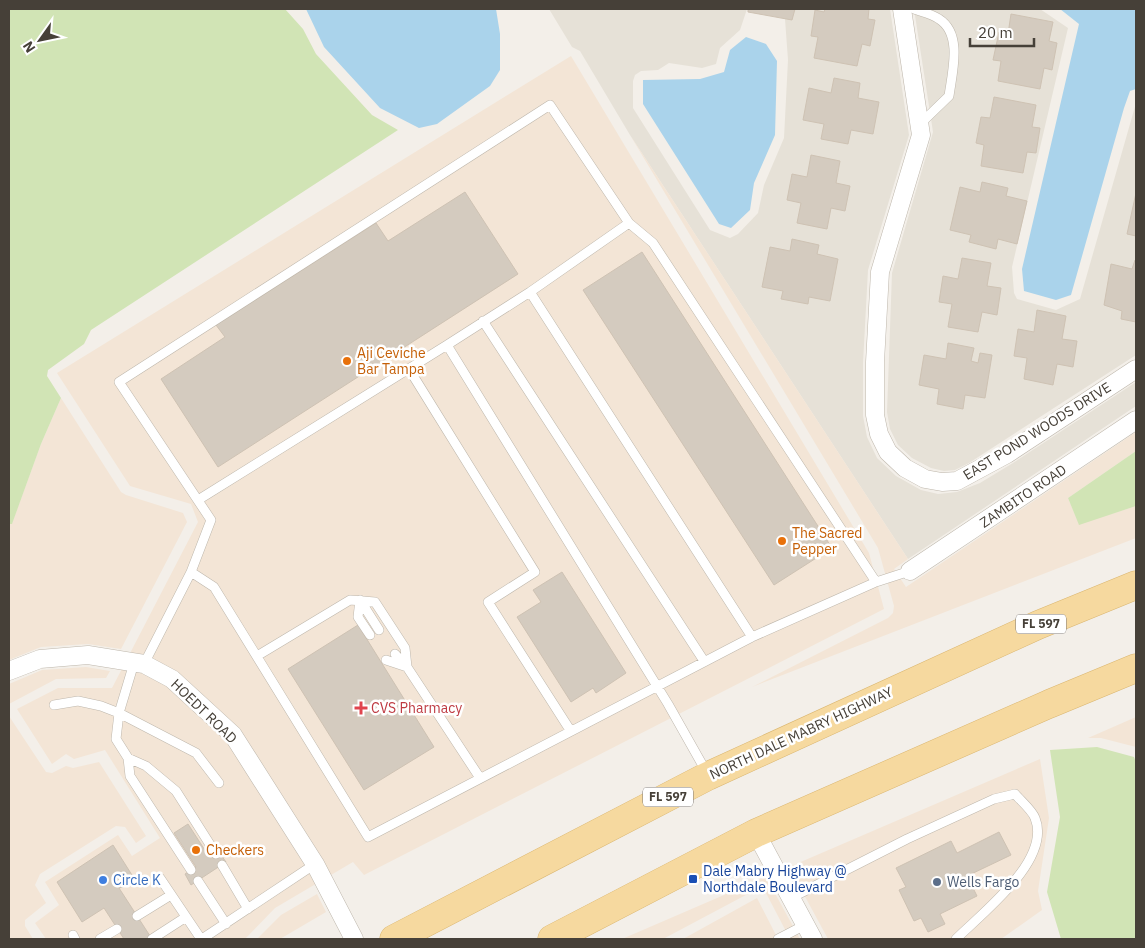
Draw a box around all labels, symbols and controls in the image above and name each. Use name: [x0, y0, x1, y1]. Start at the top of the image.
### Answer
north arrow: [15, 15, 65, 65]
scale bar: [970, 15, 1034, 47]
text: 20 m: [978, 23, 1013, 42]
text: N: [19, 38, 39, 56]
place label: Aji Ceviche Bar Tampa: [357, 344, 426, 378]
marker: Aji Ceviche Bar Tampa: [341, 355, 353, 367]
street label: EAST POND WOODS DRIVE: [960, 378, 1114, 484]
street label: ZAMBITO ROAD: [976, 460, 1070, 532]
place label: The Sacred Pepper: [792, 524, 862, 558]
marker: The Sacred Pepper: [776, 535, 788, 547]
road number: FL 597: [1016, 614, 1066, 634]
street label: HOEDT ROAD: [167, 675, 241, 747]
street label: NORTH DALE MABRY HIGHWAY: [707, 682, 896, 783]
place label: CVS Pharmacy: [371, 699, 462, 717]
marker: CVS Pharmacy: [355, 702, 367, 714]
road number: FL 597: [643, 788, 693, 806]
place label: Checkers: [206, 841, 264, 859]
marker: Checkers: [190, 844, 202, 856]
place label: Dale Mabry Highway @ Northdale Boulevard: [703, 862, 847, 896]
place label: Circle K: [113, 871, 161, 889]
marker: Dale Mabry Highway @ Northdale Boulevard: [687, 873, 699, 885]
place label: Wells Fargo: [947, 873, 1019, 891]
marker: Circle K: [97, 874, 109, 886]
marker: Wells Fargo: [931, 876, 943, 888]

